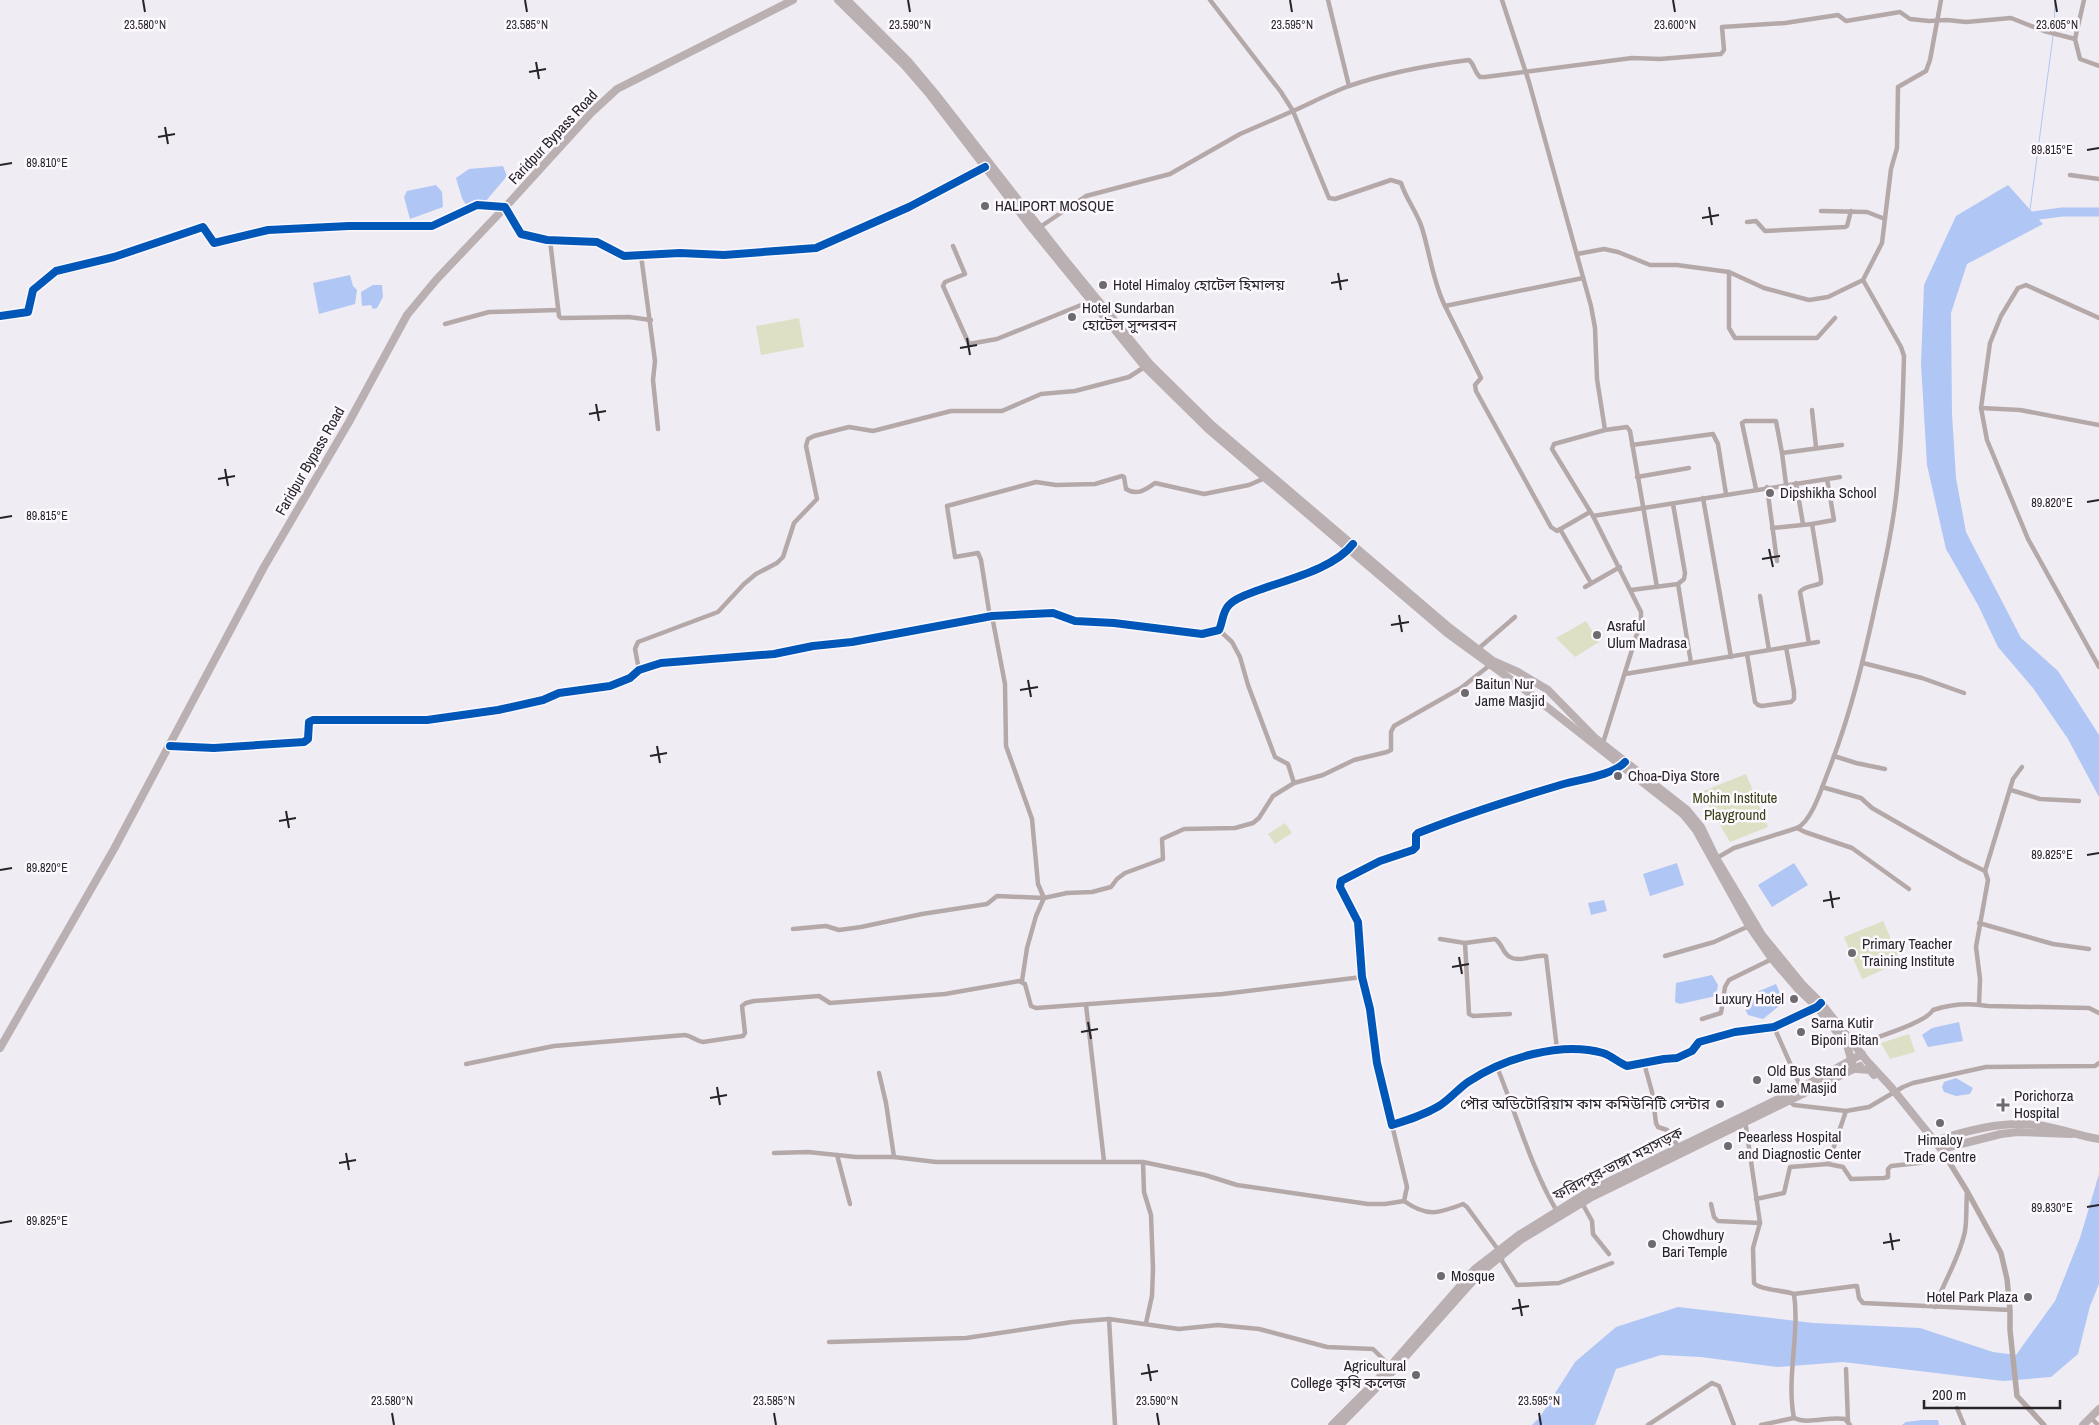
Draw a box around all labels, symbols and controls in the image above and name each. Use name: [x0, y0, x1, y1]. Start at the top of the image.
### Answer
text: 23.580°N: [124, 17, 166, 33]
text: 23.585°N: [506, 17, 548, 33]
text: 23.590°N: [889, 17, 931, 33]
text: 23.595°N: [1271, 17, 1313, 33]
text: 23.600°N: [1654, 17, 1696, 33]
text: 23.605°N: [2036, 17, 2078, 33]
street label: Faridpur Bypass Road: [503, 85, 602, 189]
text: 89.815°E: [2031, 142, 2073, 158]
text: 89.810°E: [26, 155, 68, 171]
place label: HALIPORT MOSQUE: [995, 195, 1114, 216]
marker: HALIPORT MOSQUE: [979, 200, 991, 212]
place label: Hotel Himaloy হোটেল হিমালয়: [1113, 274, 1285, 295]
marker: Hotel Himaloy হোটেল হিমালয়: [1097, 279, 1109, 291]
place label: Hotel Sundarban হোটেল সুন্দরবন: [1082, 297, 1177, 335]
marker: Hotel Sundarban হোটেল সুন্দরবন: [1066, 311, 1078, 323]
street label: Faridpur Bypass Road: [270, 402, 349, 519]
place label: Dipshikha School: [1780, 482, 1876, 503]
marker: Dipshikha School: [1764, 487, 1776, 499]
text: 89.820°E: [2031, 495, 2073, 511]
text: 89.815°E: [26, 508, 68, 524]
place label: Asraful Ulum Madrasa: [1606, 615, 1687, 653]
marker: Asraful Ulum Madrasa: [1591, 629, 1603, 641]
place label: Baitun Nur Jame Masjid: [1475, 673, 1545, 711]
marker: Baitun Nur Jame Masjid: [1459, 687, 1471, 699]
place label: Choa-Diya Store: [1628, 765, 1720, 786]
marker: Choa-Diya Store: [1612, 770, 1624, 782]
park label: Mohim Institute Playground: [1693, 787, 1778, 825]
text: 89.825°E: [2031, 847, 2073, 863]
text: 89.820°E: [26, 860, 68, 876]
place label: Primary Teacher Training Institute: [1862, 933, 1955, 971]
marker: Primary Teacher Training Institute: [1846, 947, 1858, 959]
place label: Luxury Hotel: [1715, 988, 1784, 1009]
marker: Luxury Hotel: [1788, 993, 1800, 1005]
place label: Sarna Kutir Biponi Bitan: [1811, 1012, 1879, 1050]
marker: Sarna Kutir Biponi Bitan: [1795, 1026, 1807, 1038]
place label: Old Bus Stand Jame Masjid: [1767, 1060, 1846, 1098]
marker: Old Bus Stand Jame Masjid: [1751, 1074, 1763, 1086]
place label: Porichorza Hospital: [2014, 1085, 2074, 1123]
place label: পৌর অডিটোরিয়াম কাম কমিউনিটি সেন্টার: [1460, 1093, 1711, 1114]
marker: পৌর অডিটোরিয়াম কাম কমিউনিটি সেন্টার: [1714, 1098, 1726, 1110]
marker: Porichorza Hospital: [1996, 1098, 2010, 1112]
marker: Himaloy Trade Centre: [1934, 1117, 1946, 1129]
street label: ফরিদপুর-ভাঙ্গা মহাসড়ক: [1548, 1121, 1687, 1206]
place label: Peearless Hospital and Diagnostic Center: [1738, 1126, 1861, 1164]
place label: Himaloy Trade Centre: [1904, 1129, 1976, 1167]
marker: Peearless Hospital and Diagnostic Center: [1722, 1140, 1734, 1152]
text: 89.830°E: [2031, 1200, 2073, 1216]
text: 89.825°E: [26, 1213, 68, 1229]
place label: Chowdhury Bari Temple: [1662, 1224, 1728, 1262]
marker: Chowdhury Bari Temple: [1646, 1238, 1658, 1250]
place label: Mosque: [1451, 1265, 1495, 1286]
marker: Mosque: [1435, 1270, 1447, 1282]
place label: Hotel Park Plaza: [1926, 1286, 2018, 1307]
marker: Hotel Park Plaza: [2022, 1291, 2034, 1303]
place label: Agricultural College কৃষি কলেজ: [1291, 1355, 1407, 1393]
marker: Agricultural College কৃষি কলেজ: [1410, 1369, 1422, 1381]
scale bar: [1924, 1378, 2060, 1410]
text: 200 m: [1932, 1384, 1966, 1405]
text: 23.580°N: [371, 1393, 413, 1409]
text: 23.585°N: [753, 1393, 795, 1409]
text: 23.590°N: [1136, 1393, 1178, 1409]
text: 23.595°N: [1518, 1393, 1560, 1409]

